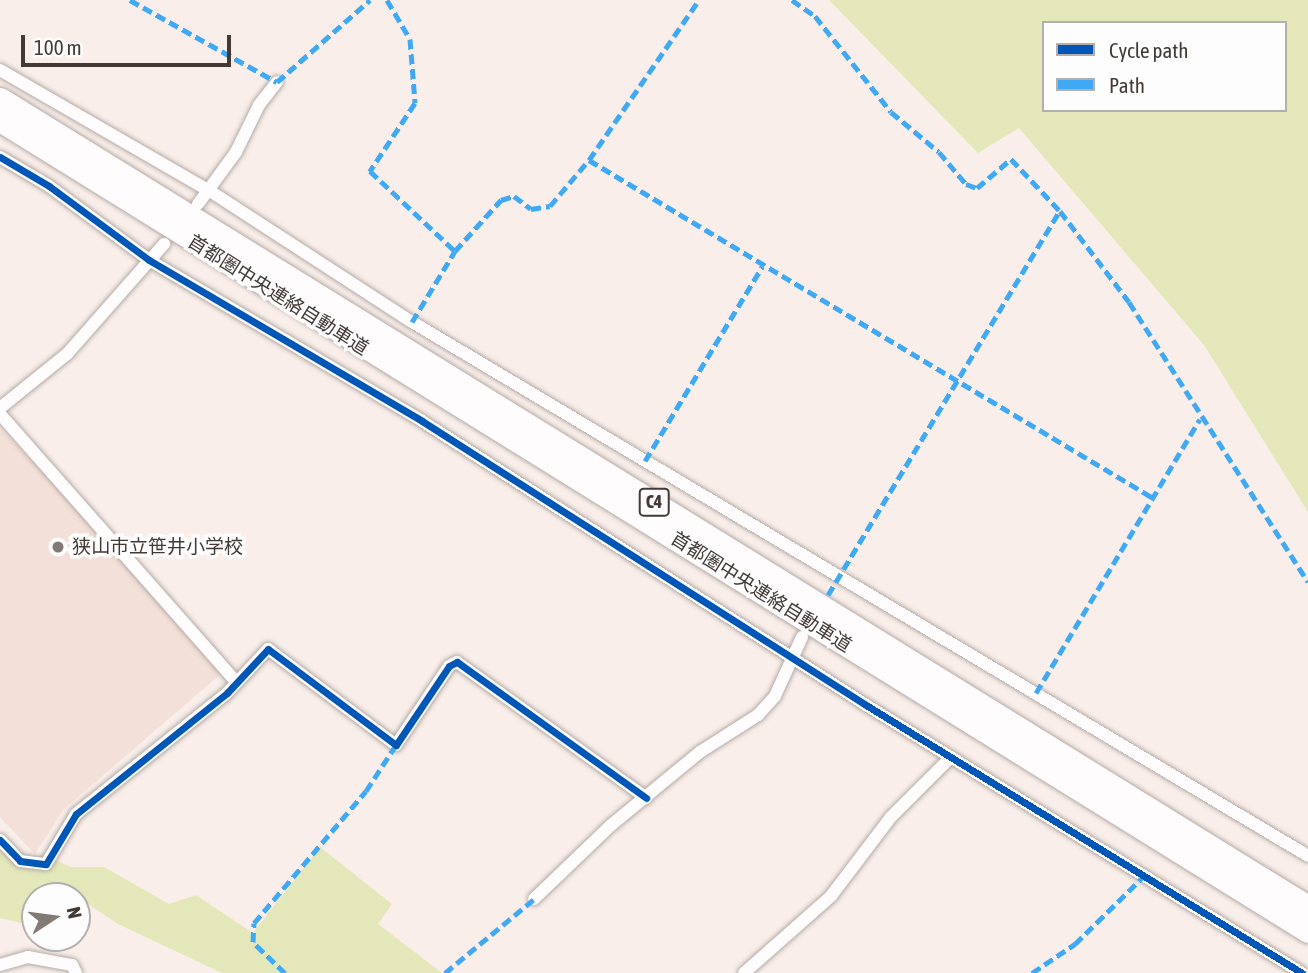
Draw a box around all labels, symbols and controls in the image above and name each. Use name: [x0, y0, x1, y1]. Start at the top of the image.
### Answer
scale bar: [24, 21, 234, 65]
legend: [1042, 21, 1287, 112]
text: 100 m: [34, 35, 82, 59]
text: Cycle path: [1109, 38, 1188, 62]
text: Path: [1109, 73, 1145, 97]
street label: 首都圏中央連絡自動車道: [183, 230, 373, 360]
road number: C4: [638, 488, 670, 516]
street label: 首都圏中央連絡自動車道: [666, 527, 856, 657]
place label: 狭山市立笹井小学校: [72, 536, 243, 558]
marker: 狭山市立笹井小学校: [50, 539, 66, 555]
north arrow: [21, 882, 91, 952]
text: N: [63, 905, 86, 921]

